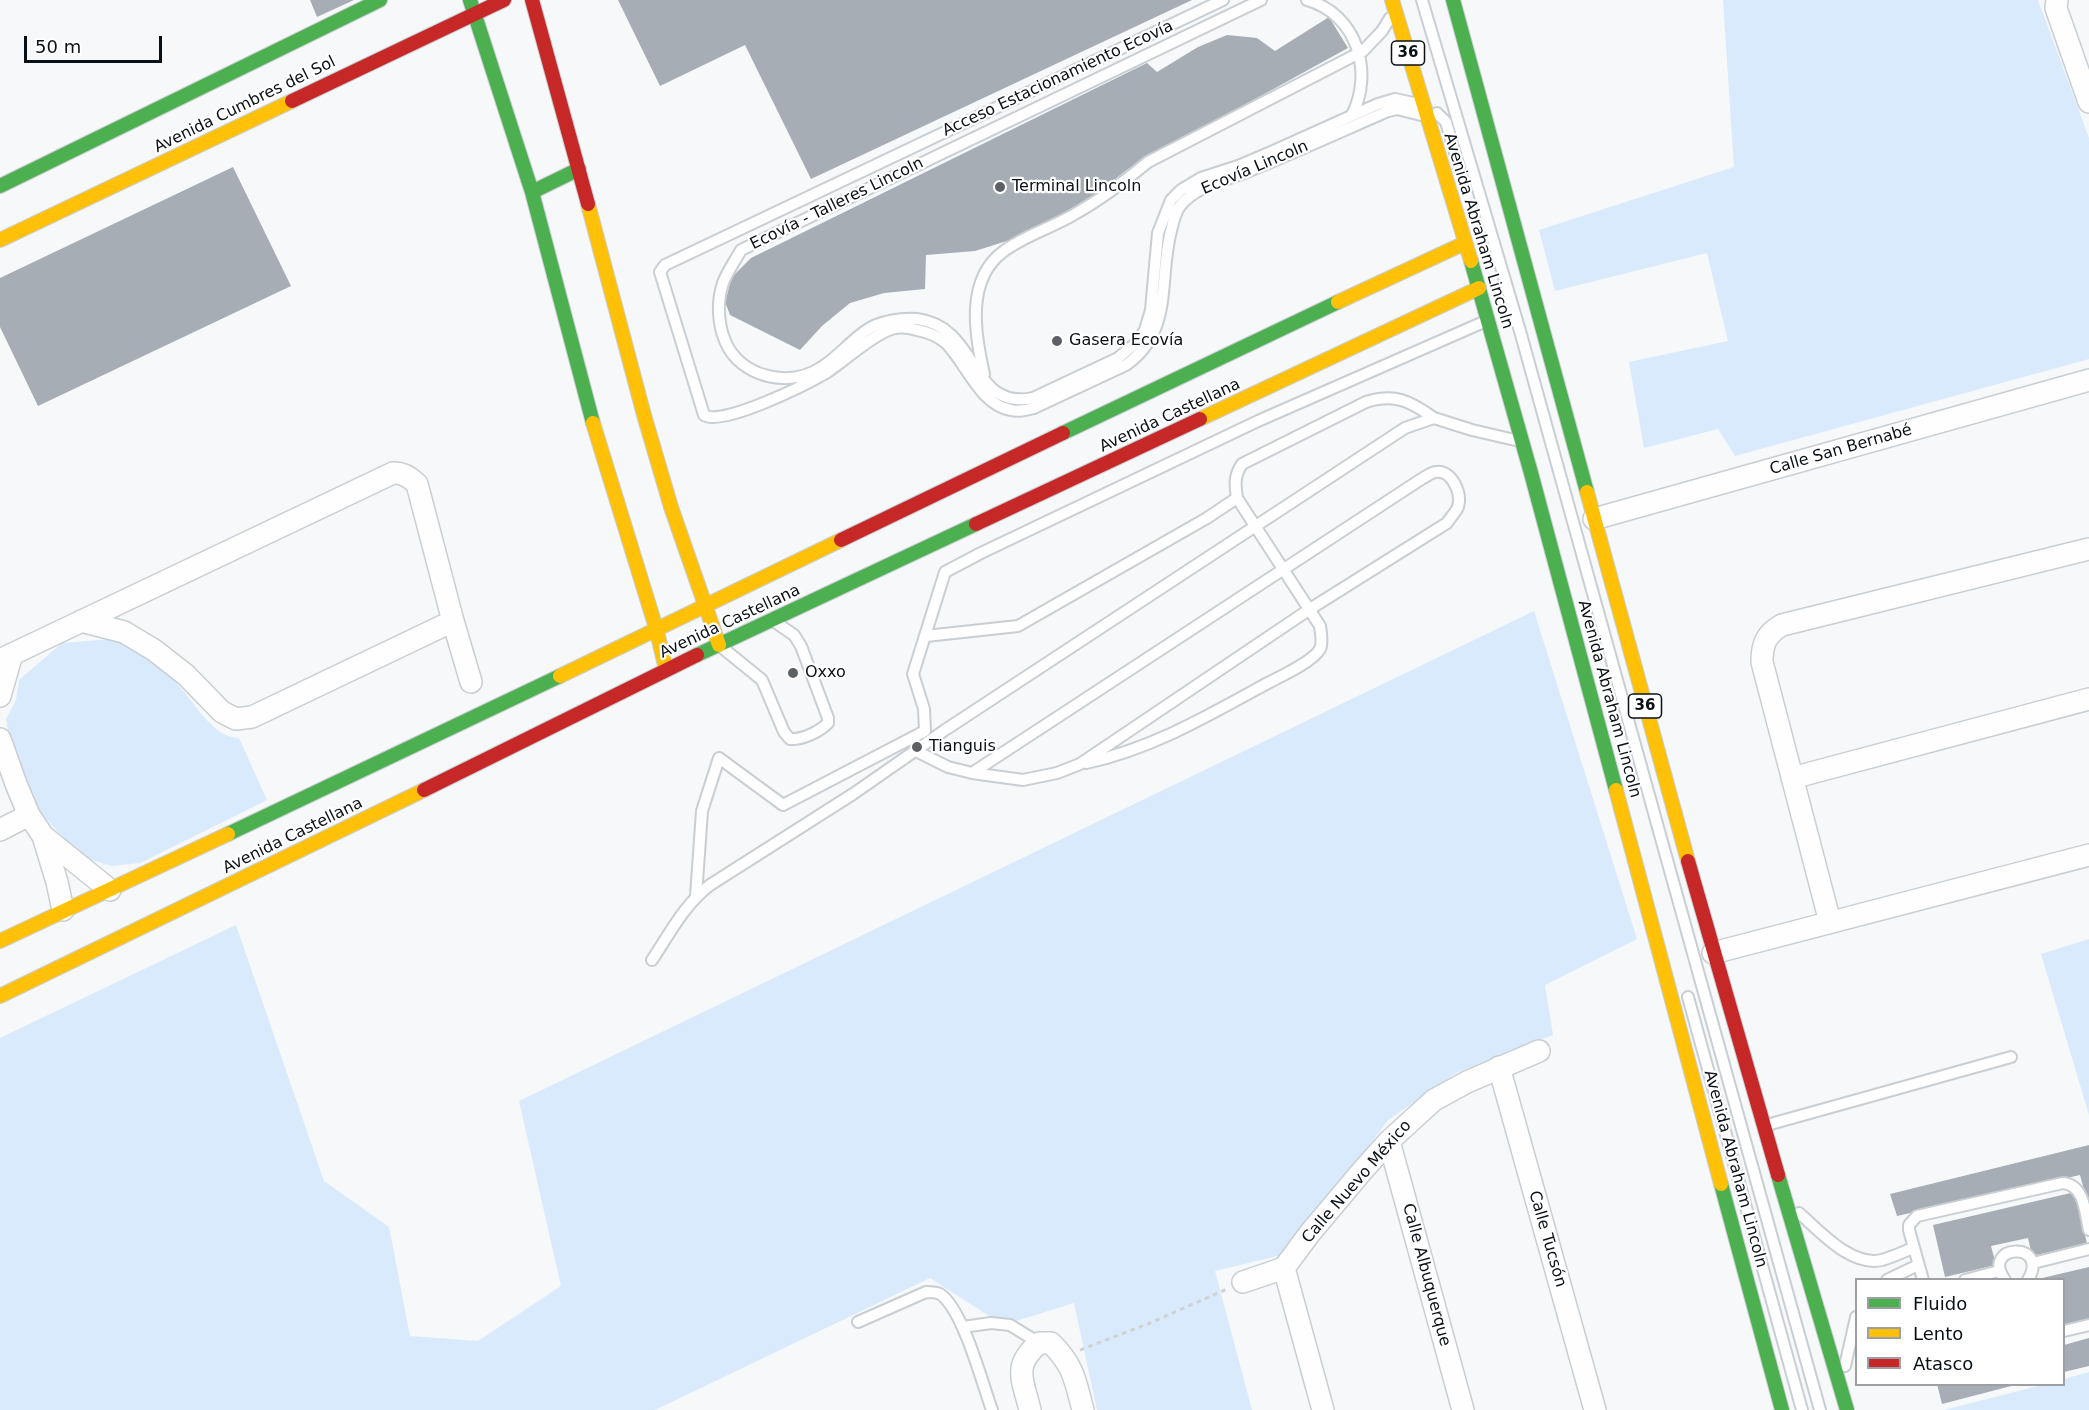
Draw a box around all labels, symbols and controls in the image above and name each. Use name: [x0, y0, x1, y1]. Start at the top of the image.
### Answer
street label: Acceso Estacionamiento Ecovía: [940, 17, 1176, 141]
scale bar: [27, 24, 165, 62]
text: 50 m: [35, 36, 81, 57]
road number: 36: [1392, 41, 1424, 65]
street label: Avenida Cumbres del Sol: [151, 53, 339, 157]
street label: Avenida Abraham Lincoln: [1439, 131, 1517, 331]
street label: Ecovía Lincoln: [1199, 137, 1311, 199]
street label: Ecovía - Talleres Lincoln: [747, 154, 927, 254]
place label: Terminal Lincoln: [1012, 177, 1141, 197]
marker: Terminal Lincoln: [993, 180, 1007, 194]
place label: Gasera Ecovía: [1069, 331, 1183, 351]
marker: Gasera Ecovía: [1050, 334, 1064, 348]
street label: Avenida Castellana: [1097, 375, 1243, 457]
street label: Calle San Bernabé: [1768, 421, 1914, 479]
street label: Avenida Castellana: [657, 581, 803, 663]
street label: Avenida Abraham Lincoln: [1573, 598, 1645, 800]
place label: Oxxo: [805, 663, 846, 683]
marker: Oxxo: [786, 666, 800, 680]
road number: 36: [1628, 694, 1662, 718]
place label: Tianguis: [929, 737, 996, 757]
marker: Tianguis: [910, 740, 924, 754]
street label: Avenida Castellana: [220, 794, 366, 878]
street label: Avenida Abraham Lincoln: [1699, 1068, 1771, 1270]
street label: Calle Nuevo México: [1298, 1116, 1416, 1248]
street label: Calle Tucsón: [1524, 1189, 1570, 1289]
street label: Calle Albuquerque: [1398, 1201, 1454, 1349]
legend: [1855, 1278, 2065, 1386]
text: Fluido: [1913, 1293, 1967, 1314]
text: Lento: [1913, 1323, 1963, 1344]
text: Atasco: [1913, 1353, 1973, 1374]

